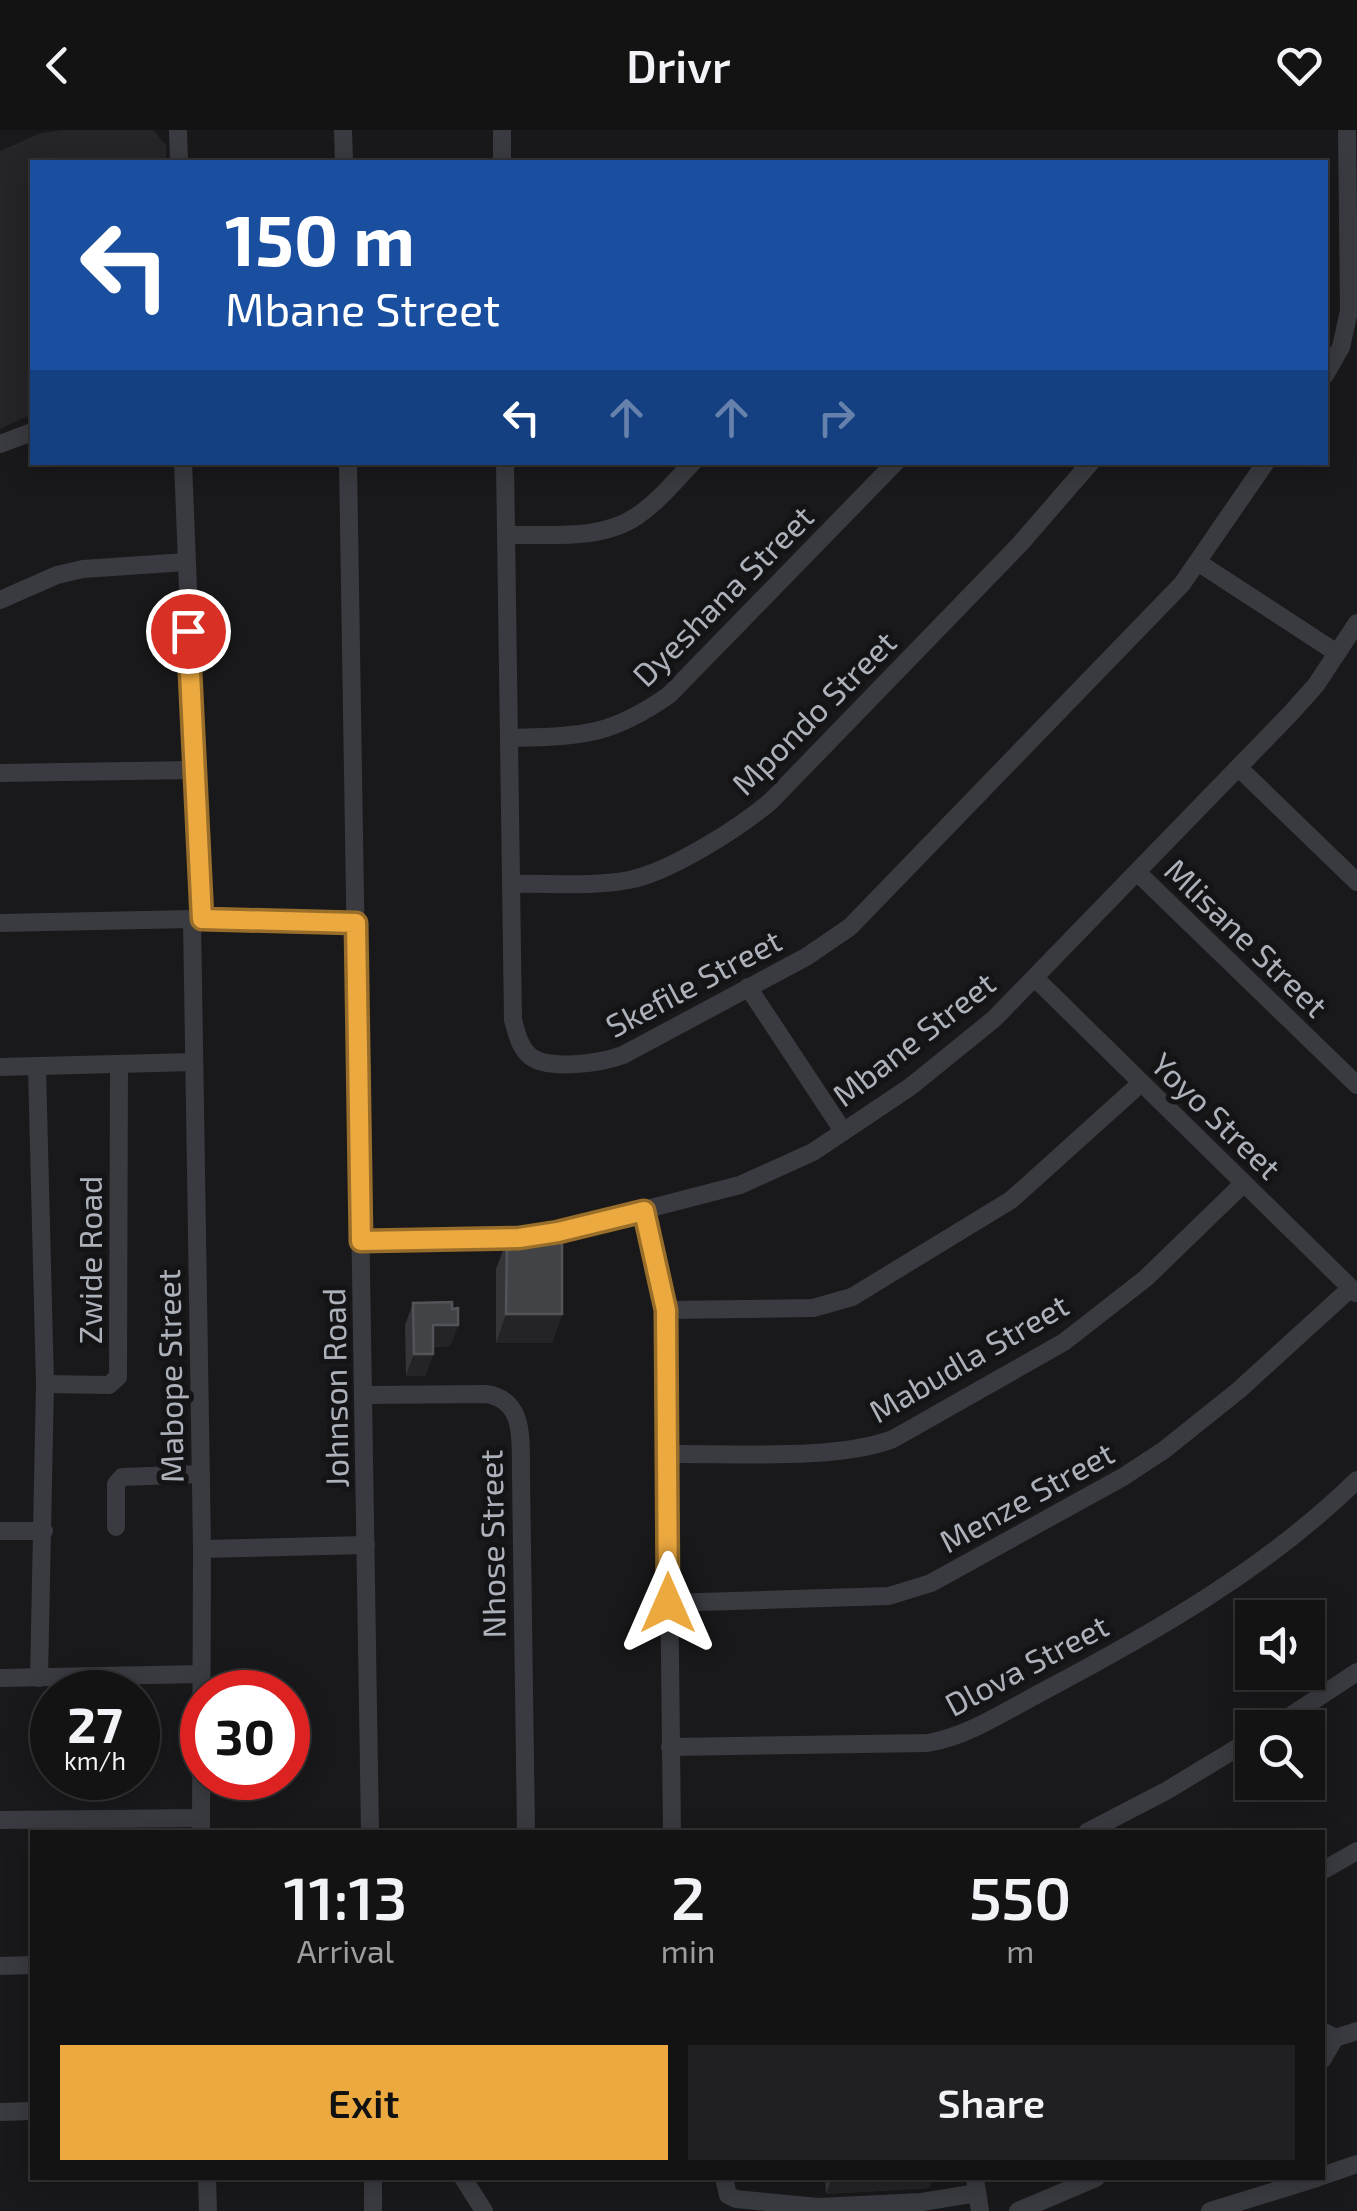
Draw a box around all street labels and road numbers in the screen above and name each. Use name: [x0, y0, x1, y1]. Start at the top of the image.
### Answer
street label: Dyeshana Street: [624, 497, 820, 693]
street label: Mpondo Street: [723, 622, 903, 802]
street label: Mlisane Street: [1158, 850, 1336, 1024]
street label: Skefile Street: [599, 920, 787, 1044]
street label: Mbane Street: [824, 963, 1002, 1113]
street label: Yoyo Street: [1144, 1044, 1290, 1186]
street label: Zwide Road: [70, 1176, 108, 1344]
street label: Mabope Street: [148, 1269, 190, 1483]
street label: Mabudla Street: [862, 1285, 1074, 1429]
street label: Johnson Road: [313, 1288, 355, 1488]
street label: Menze Street: [932, 1433, 1120, 1559]
street label: Nhose Street: [470, 1449, 512, 1639]
street label: Dlova Street: [938, 1605, 1114, 1723]

